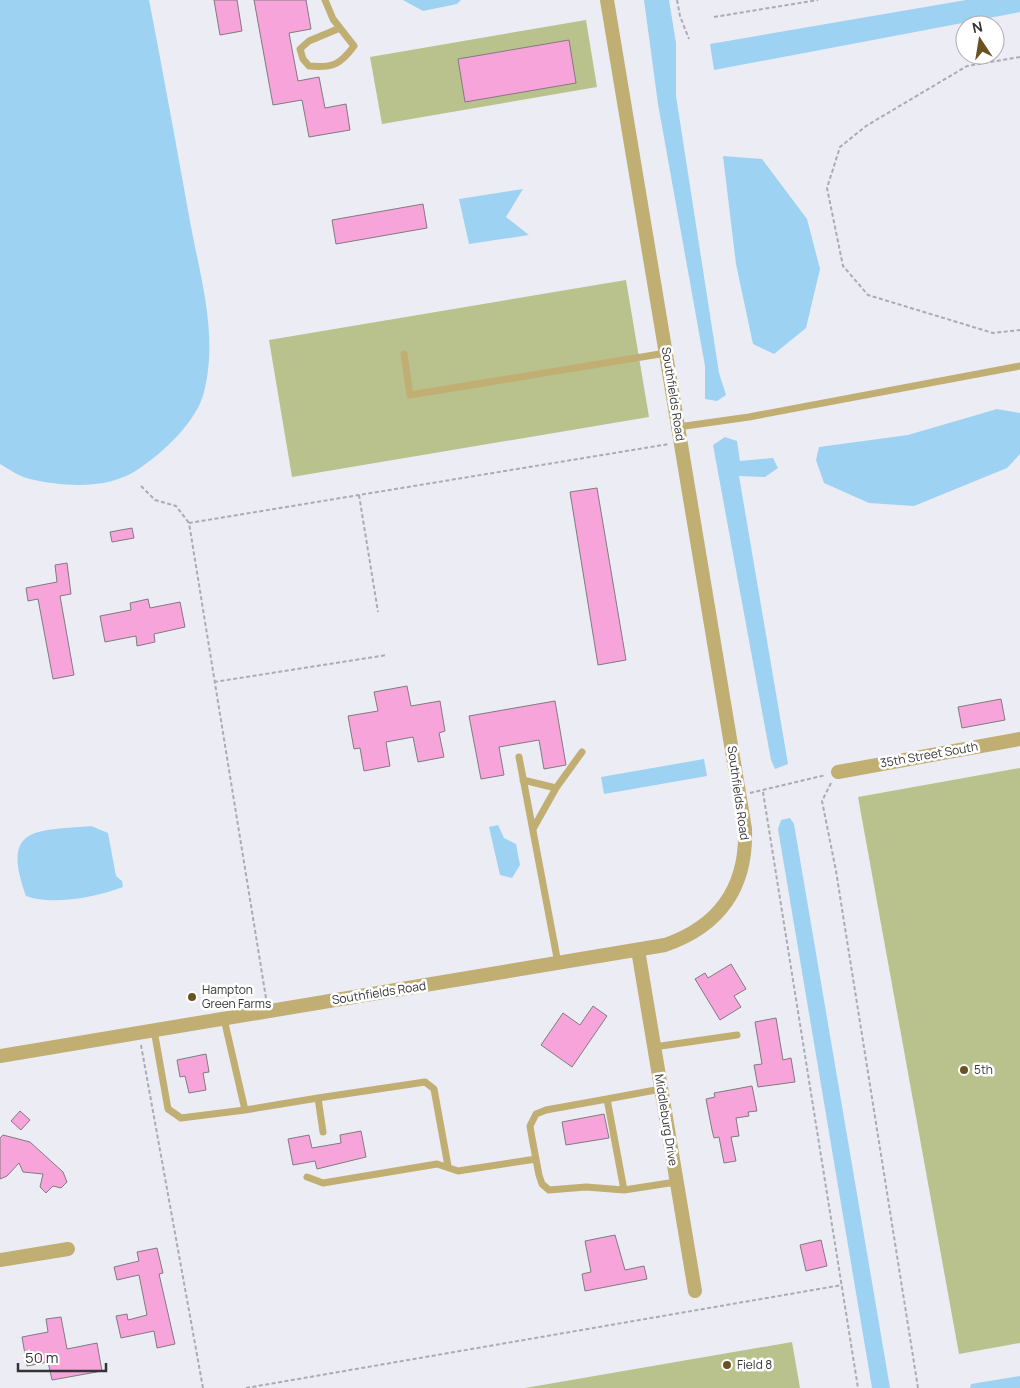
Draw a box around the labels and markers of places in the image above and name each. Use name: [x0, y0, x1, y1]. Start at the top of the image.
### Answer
place label: Hampton Green Farms: [202, 981, 271, 1012]
marker: Hampton Green Farms: [186, 991, 198, 1003]
place label: 5th: [974, 1061, 993, 1078]
marker: 5th: [958, 1064, 970, 1076]
place label: Field 8: [737, 1356, 772, 1373]
marker: Field 8: [721, 1359, 733, 1371]

